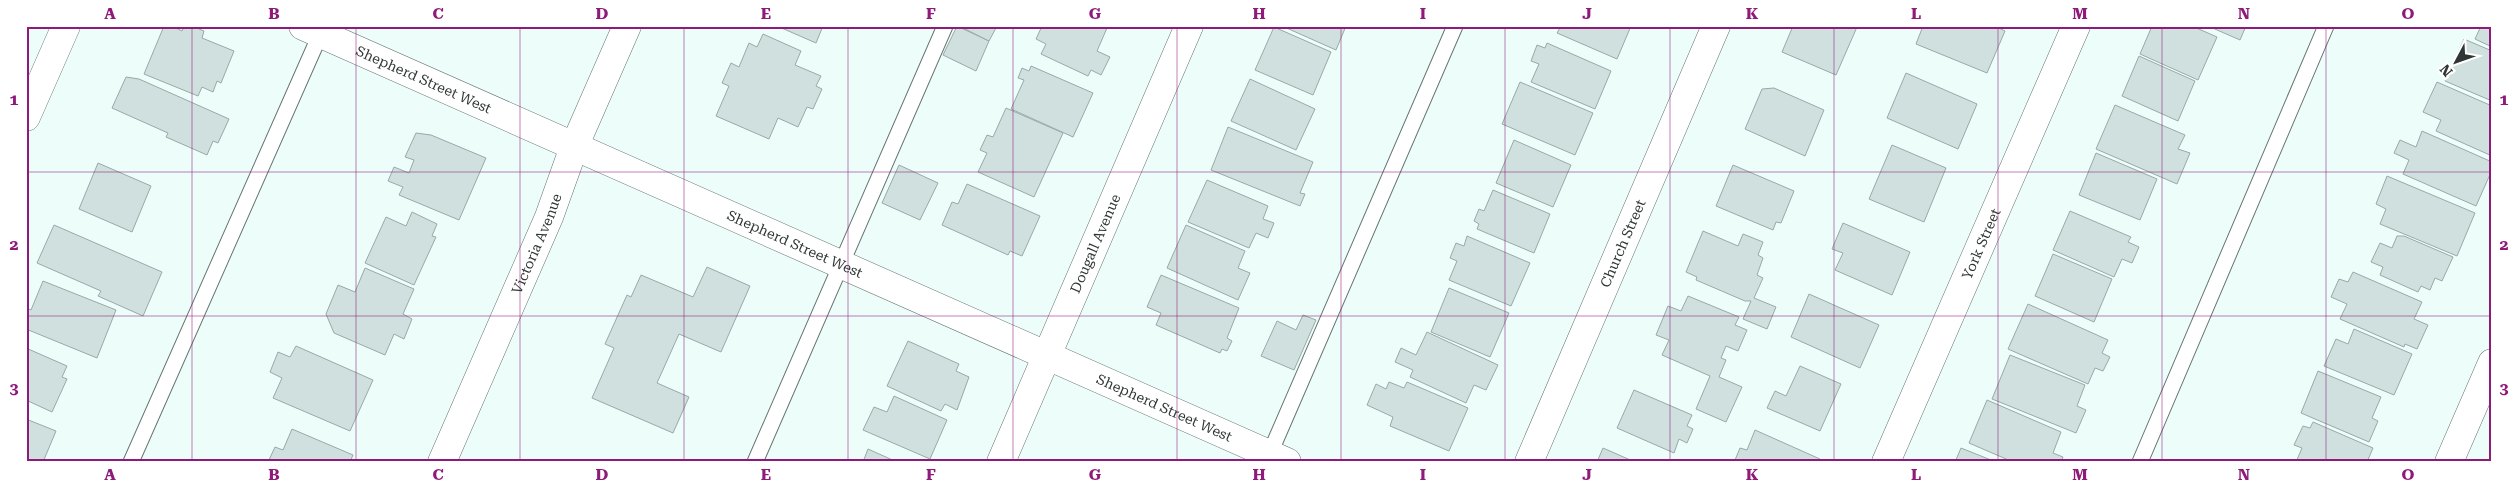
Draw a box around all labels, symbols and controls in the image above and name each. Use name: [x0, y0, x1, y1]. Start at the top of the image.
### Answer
text: A: [104, 4, 116, 23]
text: B: [268, 4, 280, 23]
text: C: [432, 4, 444, 23]
text: D: [596, 4, 609, 23]
text: E: [761, 4, 771, 23]
text: F: [926, 4, 936, 23]
text: G: [1089, 4, 1102, 23]
text: H: [1252, 4, 1266, 23]
text: I: [1420, 4, 1426, 23]
text: J: [1582, 4, 1592, 23]
text: K: [1746, 4, 1759, 23]
text: L: [1911, 4, 1921, 23]
text: M: [2072, 4, 2088, 23]
text: N: [2238, 4, 2250, 23]
text: O: [2402, 4, 2415, 23]
north arrow: [2430, 38, 2480, 88]
street label: Shepherd Street West: [353, 42, 494, 116]
text: N: [2436, 61, 2456, 80]
text: 1: [10, 90, 19, 109]
text: 1: [2500, 90, 2509, 109]
street label: Victoria Avenue: [508, 191, 565, 296]
street label: Dougall Avenue: [1067, 191, 1124, 295]
street label: Church Street: [1597, 197, 1649, 290]
street label: York Street: [1959, 206, 2004, 282]
street label: Shepherd Street West: [725, 207, 865, 281]
text: 2: [10, 235, 19, 254]
text: 2: [2500, 235, 2509, 254]
street label: Shepherd Street West: [1094, 371, 1234, 445]
text: 3: [10, 379, 19, 398]
text: 3: [2500, 379, 2509, 398]
text: A: [104, 465, 116, 484]
text: B: [268, 465, 280, 484]
text: C: [432, 465, 444, 484]
text: D: [596, 465, 609, 484]
text: E: [761, 465, 771, 484]
text: F: [926, 465, 936, 484]
text: G: [1089, 465, 1102, 484]
text: H: [1252, 465, 1266, 484]
text: I: [1420, 465, 1426, 484]
text: J: [1582, 465, 1592, 484]
text: K: [1746, 465, 1759, 484]
text: L: [1911, 465, 1921, 484]
text: M: [2072, 465, 2088, 484]
text: N: [2238, 465, 2250, 484]
text: O: [2402, 465, 2415, 484]

